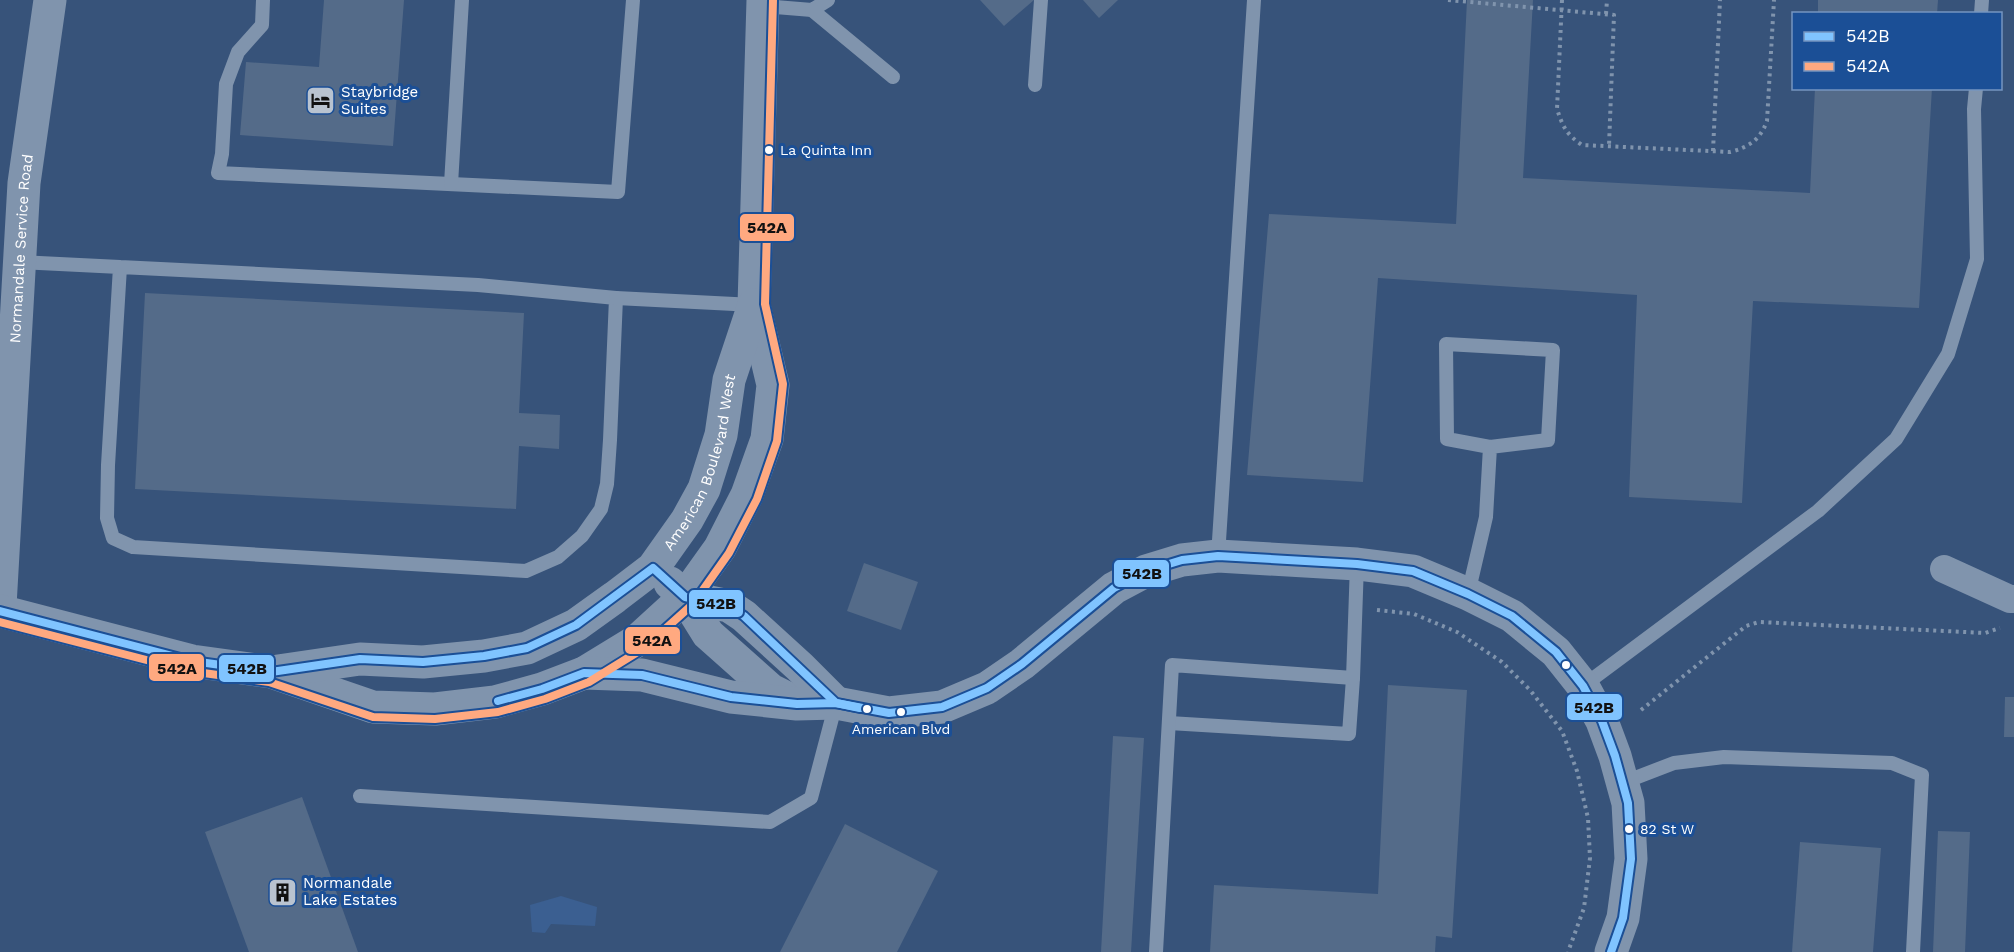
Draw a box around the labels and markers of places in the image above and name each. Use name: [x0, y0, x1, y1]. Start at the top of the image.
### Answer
place label: Staybridge Suites: [341, 83, 418, 118]
hotel icon: Staybridge Suites: [304, 85, 336, 117]
place label: La Quinta Inn: [780, 142, 872, 158]
marker: La Quinta Inn: [763, 144, 775, 156]
unlabelled marker: [1560, 659, 1572, 671]
unlabelled marker: [861, 703, 873, 715]
marker: American Blvd: [895, 706, 907, 718]
place label: American Blvd: [852, 721, 950, 737]
place label: 82 St W: [1640, 821, 1694, 837]
marker: 82 St W: [1623, 823, 1635, 835]
place label: Normandale Lake Estates: [303, 874, 397, 909]
building icon: Normandale Lake Estates: [266, 876, 298, 908]

